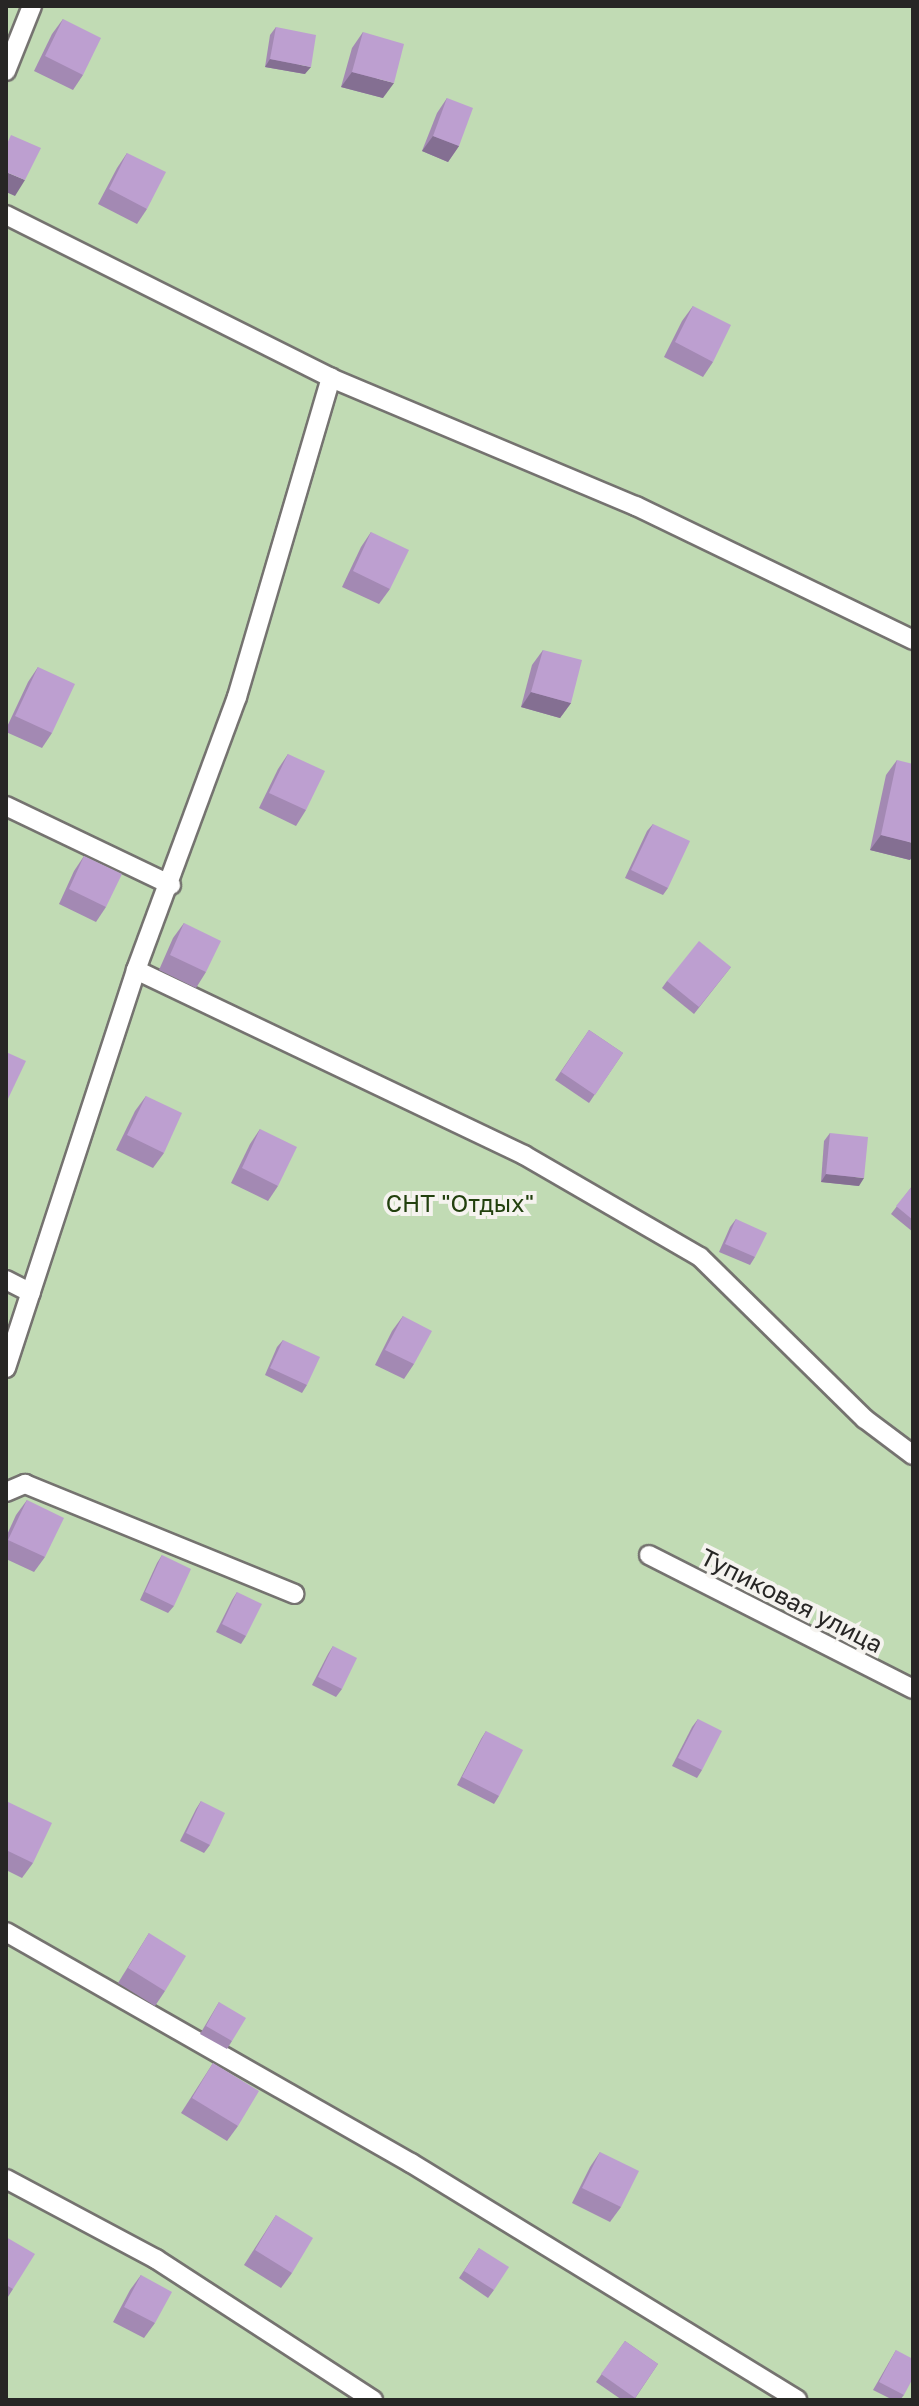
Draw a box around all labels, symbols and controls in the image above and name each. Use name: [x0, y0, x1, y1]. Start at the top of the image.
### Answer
park label: СНТ "Отдых": [386, 1189, 534, 1217]
street label: Тупиковая улица: [696, 1542, 888, 1658]

